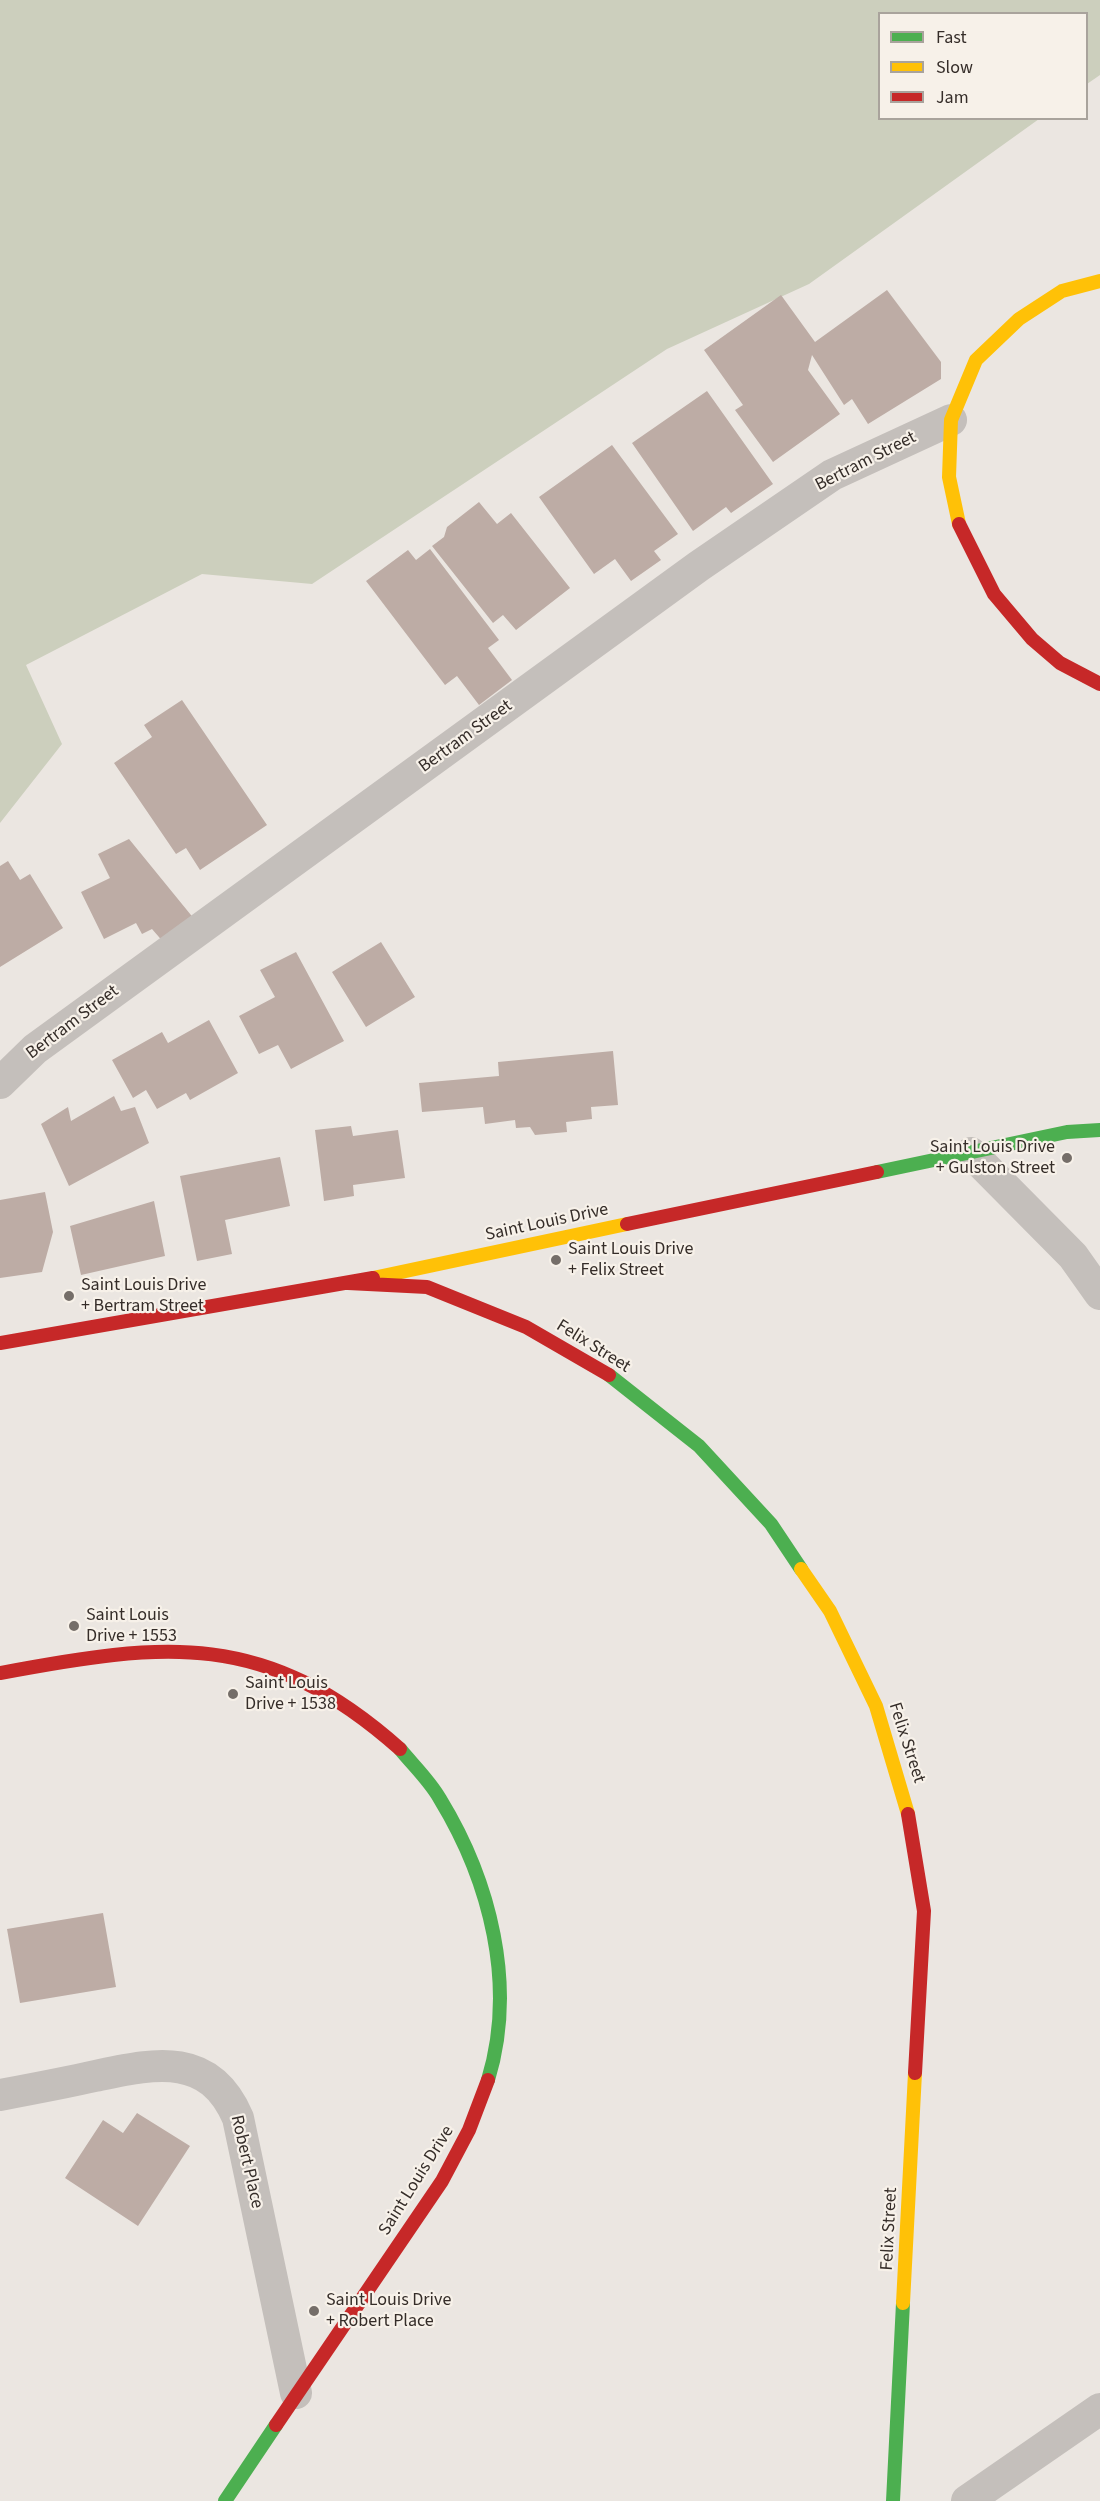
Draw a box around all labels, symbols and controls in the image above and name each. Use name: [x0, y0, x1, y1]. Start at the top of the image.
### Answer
legend: [878, 12, 1088, 120]
text: Fast: [936, 25, 967, 50]
text: Slow: [936, 55, 973, 80]
text: Jam: [936, 85, 969, 110]
street label: Bertram Street: [812, 427, 920, 497]
street label: Bertram Street: [415, 696, 517, 778]
street label: Bertram Street: [22, 981, 124, 1065]
place label: Saint Louis Drive + Gulston Street: [930, 1137, 1055, 1180]
marker: Saint Louis Drive + Gulston Street: [1060, 1151, 1074, 1165]
street label: Saint Louis Drive: [483, 1199, 611, 1247]
place label: Saint Louis Drive + Felix Street: [568, 1239, 693, 1282]
marker: Saint Louis Drive + Felix Street: [549, 1253, 563, 1267]
place label: Saint Louis Drive + Bertram Street: [81, 1275, 206, 1318]
marker: Saint Louis Drive + Bertram Street: [62, 1289, 76, 1303]
street label: Felix Street: [552, 1316, 634, 1378]
place label: Saint Louis Drive + 1553: [86, 1605, 177, 1648]
marker: Saint Louis Drive + 1553: [67, 1619, 81, 1633]
place label: Saint Louis Drive + 1538: [245, 1673, 336, 1716]
marker: Saint Louis Drive + 1538: [226, 1687, 240, 1701]
street label: Felix Street: [883, 1700, 929, 1786]
street label: Robert Place: [225, 2113, 267, 2211]
street label: Saint Louis Drive: [375, 2122, 459, 2240]
street label: Felix Street: [877, 2187, 903, 2271]
place label: Saint Louis Drive + Robert Place: [326, 2290, 451, 2332]
marker: Saint Louis Drive + Robert Place: [307, 2304, 321, 2318]

